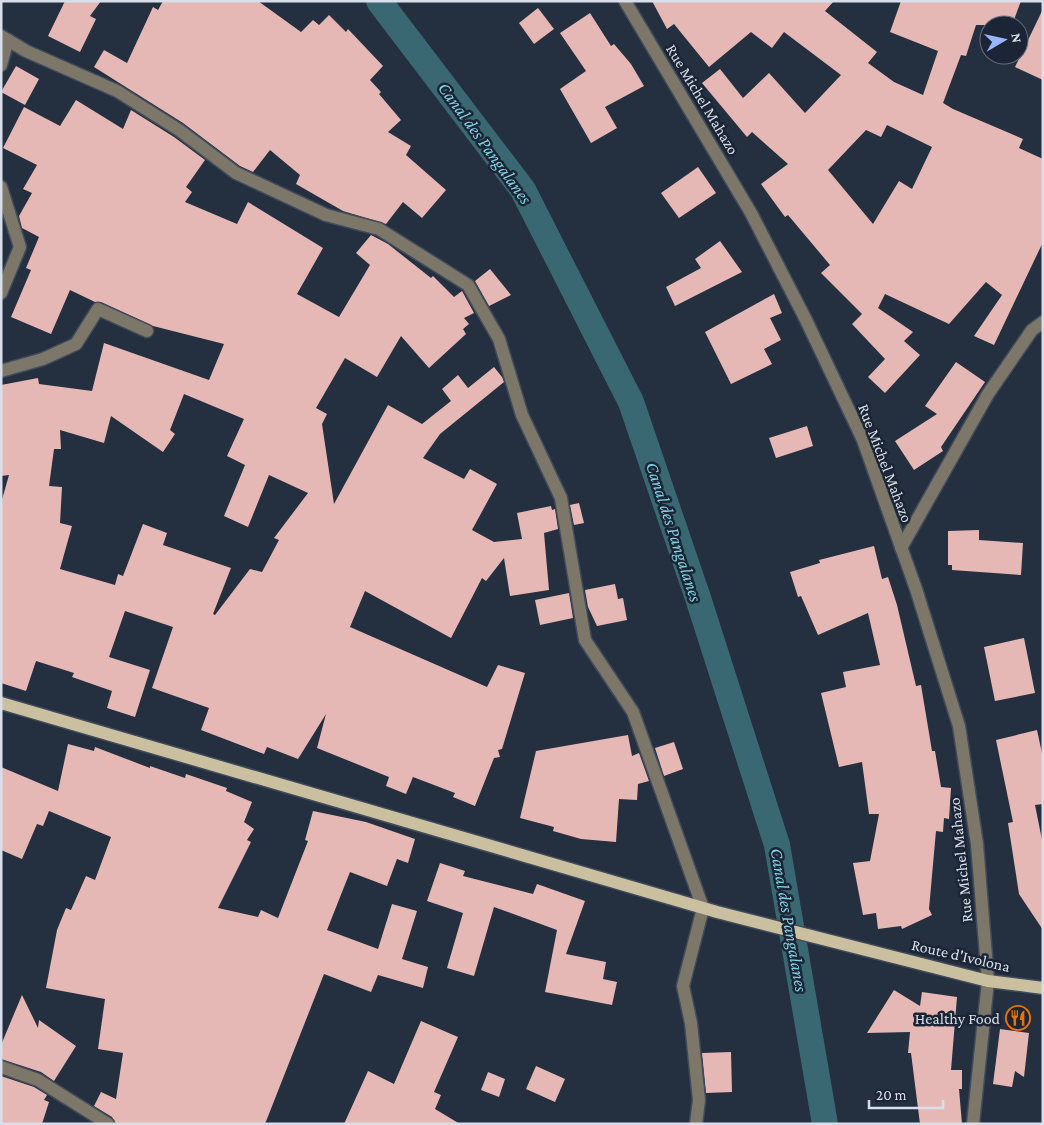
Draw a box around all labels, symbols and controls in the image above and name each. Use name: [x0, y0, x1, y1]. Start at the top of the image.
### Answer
north arrow: [979, 15, 1029, 65]
text: N: [1008, 32, 1026, 44]
street label: Rue Michel Mahazo: [663, 41, 742, 157]
water label: Canal des Pangalanes: [434, 78, 536, 208]
street label: Rue Michel Mahazo: [855, 402, 916, 525]
water label: Canal des Pangalanes: [642, 460, 706, 605]
street label: Rue Michel Mahazo: [945, 797, 976, 923]
water label: Canal des Pangalanes: [767, 847, 812, 994]
street label: Route d'Ivolona: [910, 936, 1012, 975]
restaurant icon: Healthy Food: [1005, 1005, 1031, 1031]
place label: Healthy Food: [915, 1010, 1001, 1028]
scale bar: [869, 1078, 943, 1110]
text: 20 m: [876, 1087, 907, 1103]

